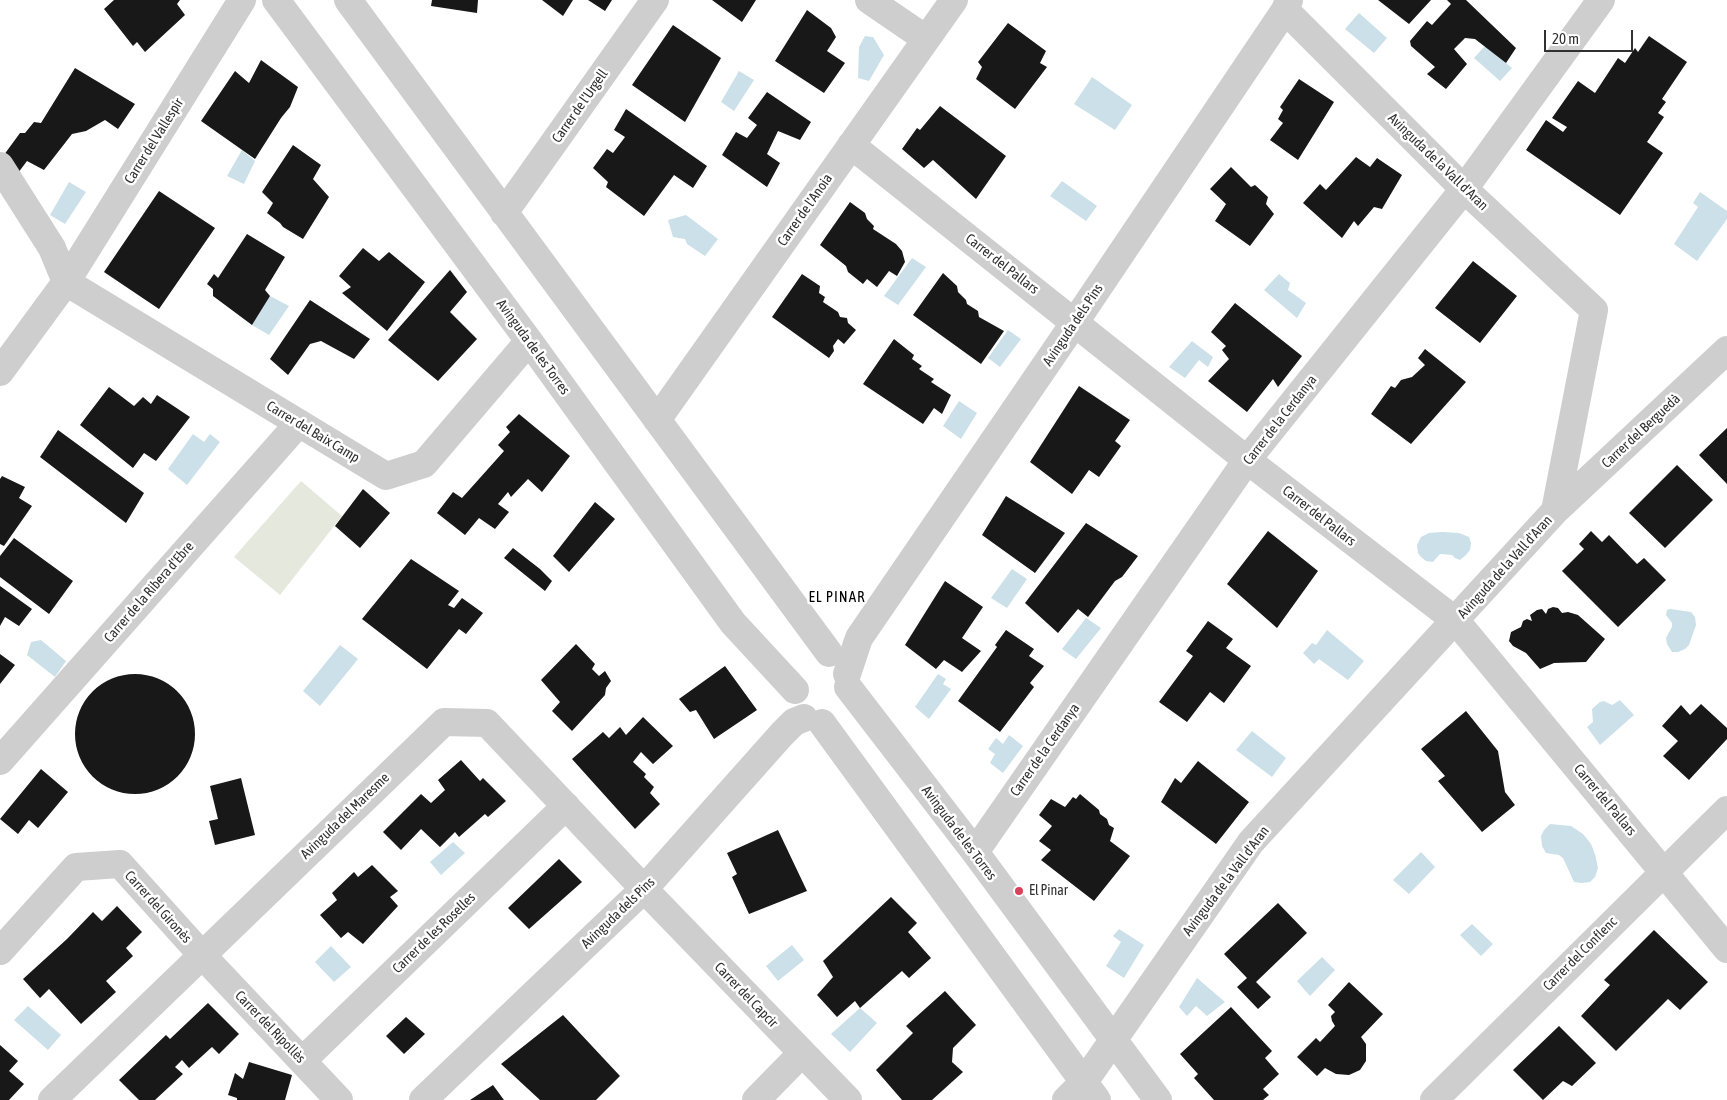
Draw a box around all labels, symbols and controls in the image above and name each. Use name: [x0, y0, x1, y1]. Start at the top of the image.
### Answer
scale bar: [1547, 20, 1636, 52]
text: 20 m: [1552, 30, 1579, 47]
street label: Carrer de l'Urgell: [548, 66, 612, 146]
street label: Carrer del Vallespir: [121, 95, 187, 187]
street label: Avinguda de la Vall d'Aran: [1384, 110, 1492, 214]
street label: Carrer de l'Anoia: [774, 171, 836, 249]
street label: Carrer del Pallars: [962, 230, 1042, 298]
street label: Avinguda dels Pins: [1039, 281, 1107, 369]
street label: Avinguda de les Torres: [493, 296, 573, 398]
street label: Carrer de la Cerdanya: [1240, 372, 1320, 468]
street label: Carrer del Berguedà: [1598, 390, 1684, 472]
street label: Carrer del Baix Camp: [263, 398, 363, 466]
street label: Carrer del Pallars: [1279, 482, 1359, 550]
street label: Avinguda de la Vall d'Aran: [1454, 512, 1556, 622]
street label: Carrer de la Ribera d'Ebre: [101, 538, 197, 646]
district label: EL PINAR: [807, 588, 867, 606]
street label: Carrer de la Cerdanya: [1007, 700, 1083, 800]
street label: Carrer del Pallars: [1570, 761, 1640, 839]
street label: Avinguda del Maresme: [297, 769, 393, 863]
street label: Avinguda de les Torres: [918, 783, 1000, 883]
street label: Avinguda de la Vall d'Aran: [1179, 823, 1273, 939]
street label: Carrer del Gironès: [121, 867, 195, 947]
street label: Avinguda dels Pins: [578, 874, 658, 952]
place label: El Pinar: [1029, 883, 1068, 899]
marker: El Pinar: [1013, 885, 1025, 897]
street label: Carrer de les Roselles: [389, 889, 479, 977]
street label: Carrer del Conflenc: [1540, 914, 1620, 994]
street label: Carrer del Capcir: [711, 959, 781, 1031]
street label: Carrer del Ripollès: [231, 987, 309, 1067]

